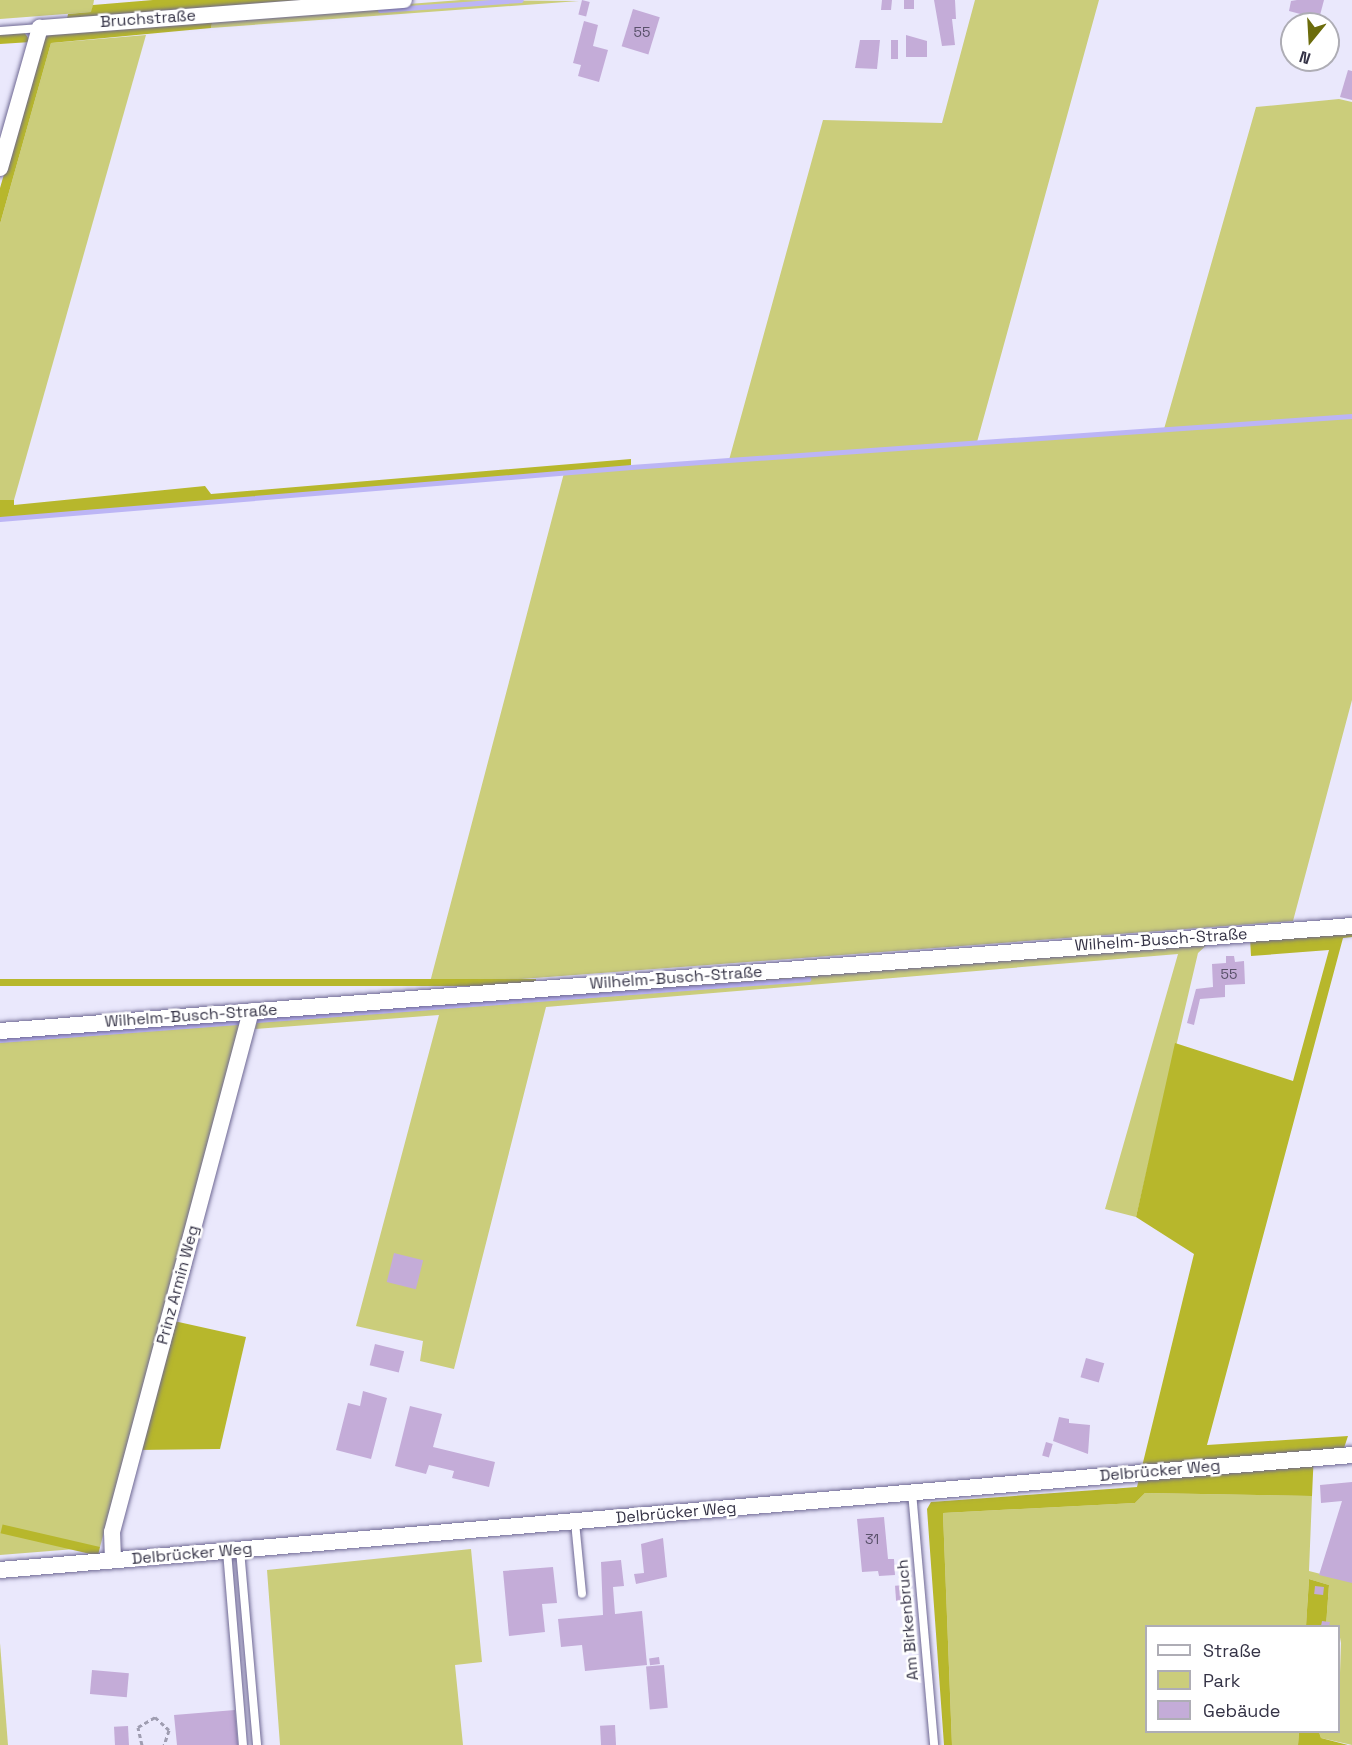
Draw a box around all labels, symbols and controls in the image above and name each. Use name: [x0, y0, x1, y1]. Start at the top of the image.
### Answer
street label: Bruchstraße: [100, 6, 196, 32]
north arrow: [1280, 12, 1340, 72]
house number: 55: [634, 24, 650, 40]
text: N: [1297, 46, 1313, 69]
street label: Wilhelm-Busch-Straße: [1074, 924, 1248, 956]
street label: Wilhelm-Busch-Straße: [589, 962, 763, 994]
house number: 55: [1221, 966, 1237, 982]
street label: Wilhelm-Busch-Straße: [104, 1000, 278, 1032]
street label: Prinz Armin Weg: [153, 1223, 203, 1347]
street label: Delbrücker Weg: [1099, 1456, 1221, 1486]
street label: Delbrücker Weg: [615, 1498, 737, 1528]
house number: 31: [865, 1531, 879, 1547]
street label: Delbrücker Weg: [131, 1539, 253, 1569]
street label: Am Birkenbruch: [893, 1559, 923, 1681]
legend: [1145, 1625, 1340, 1733]
text: Straße: [1203, 1639, 1261, 1662]
text: Park: [1203, 1669, 1240, 1692]
text: Gebäude: [1203, 1699, 1281, 1722]

